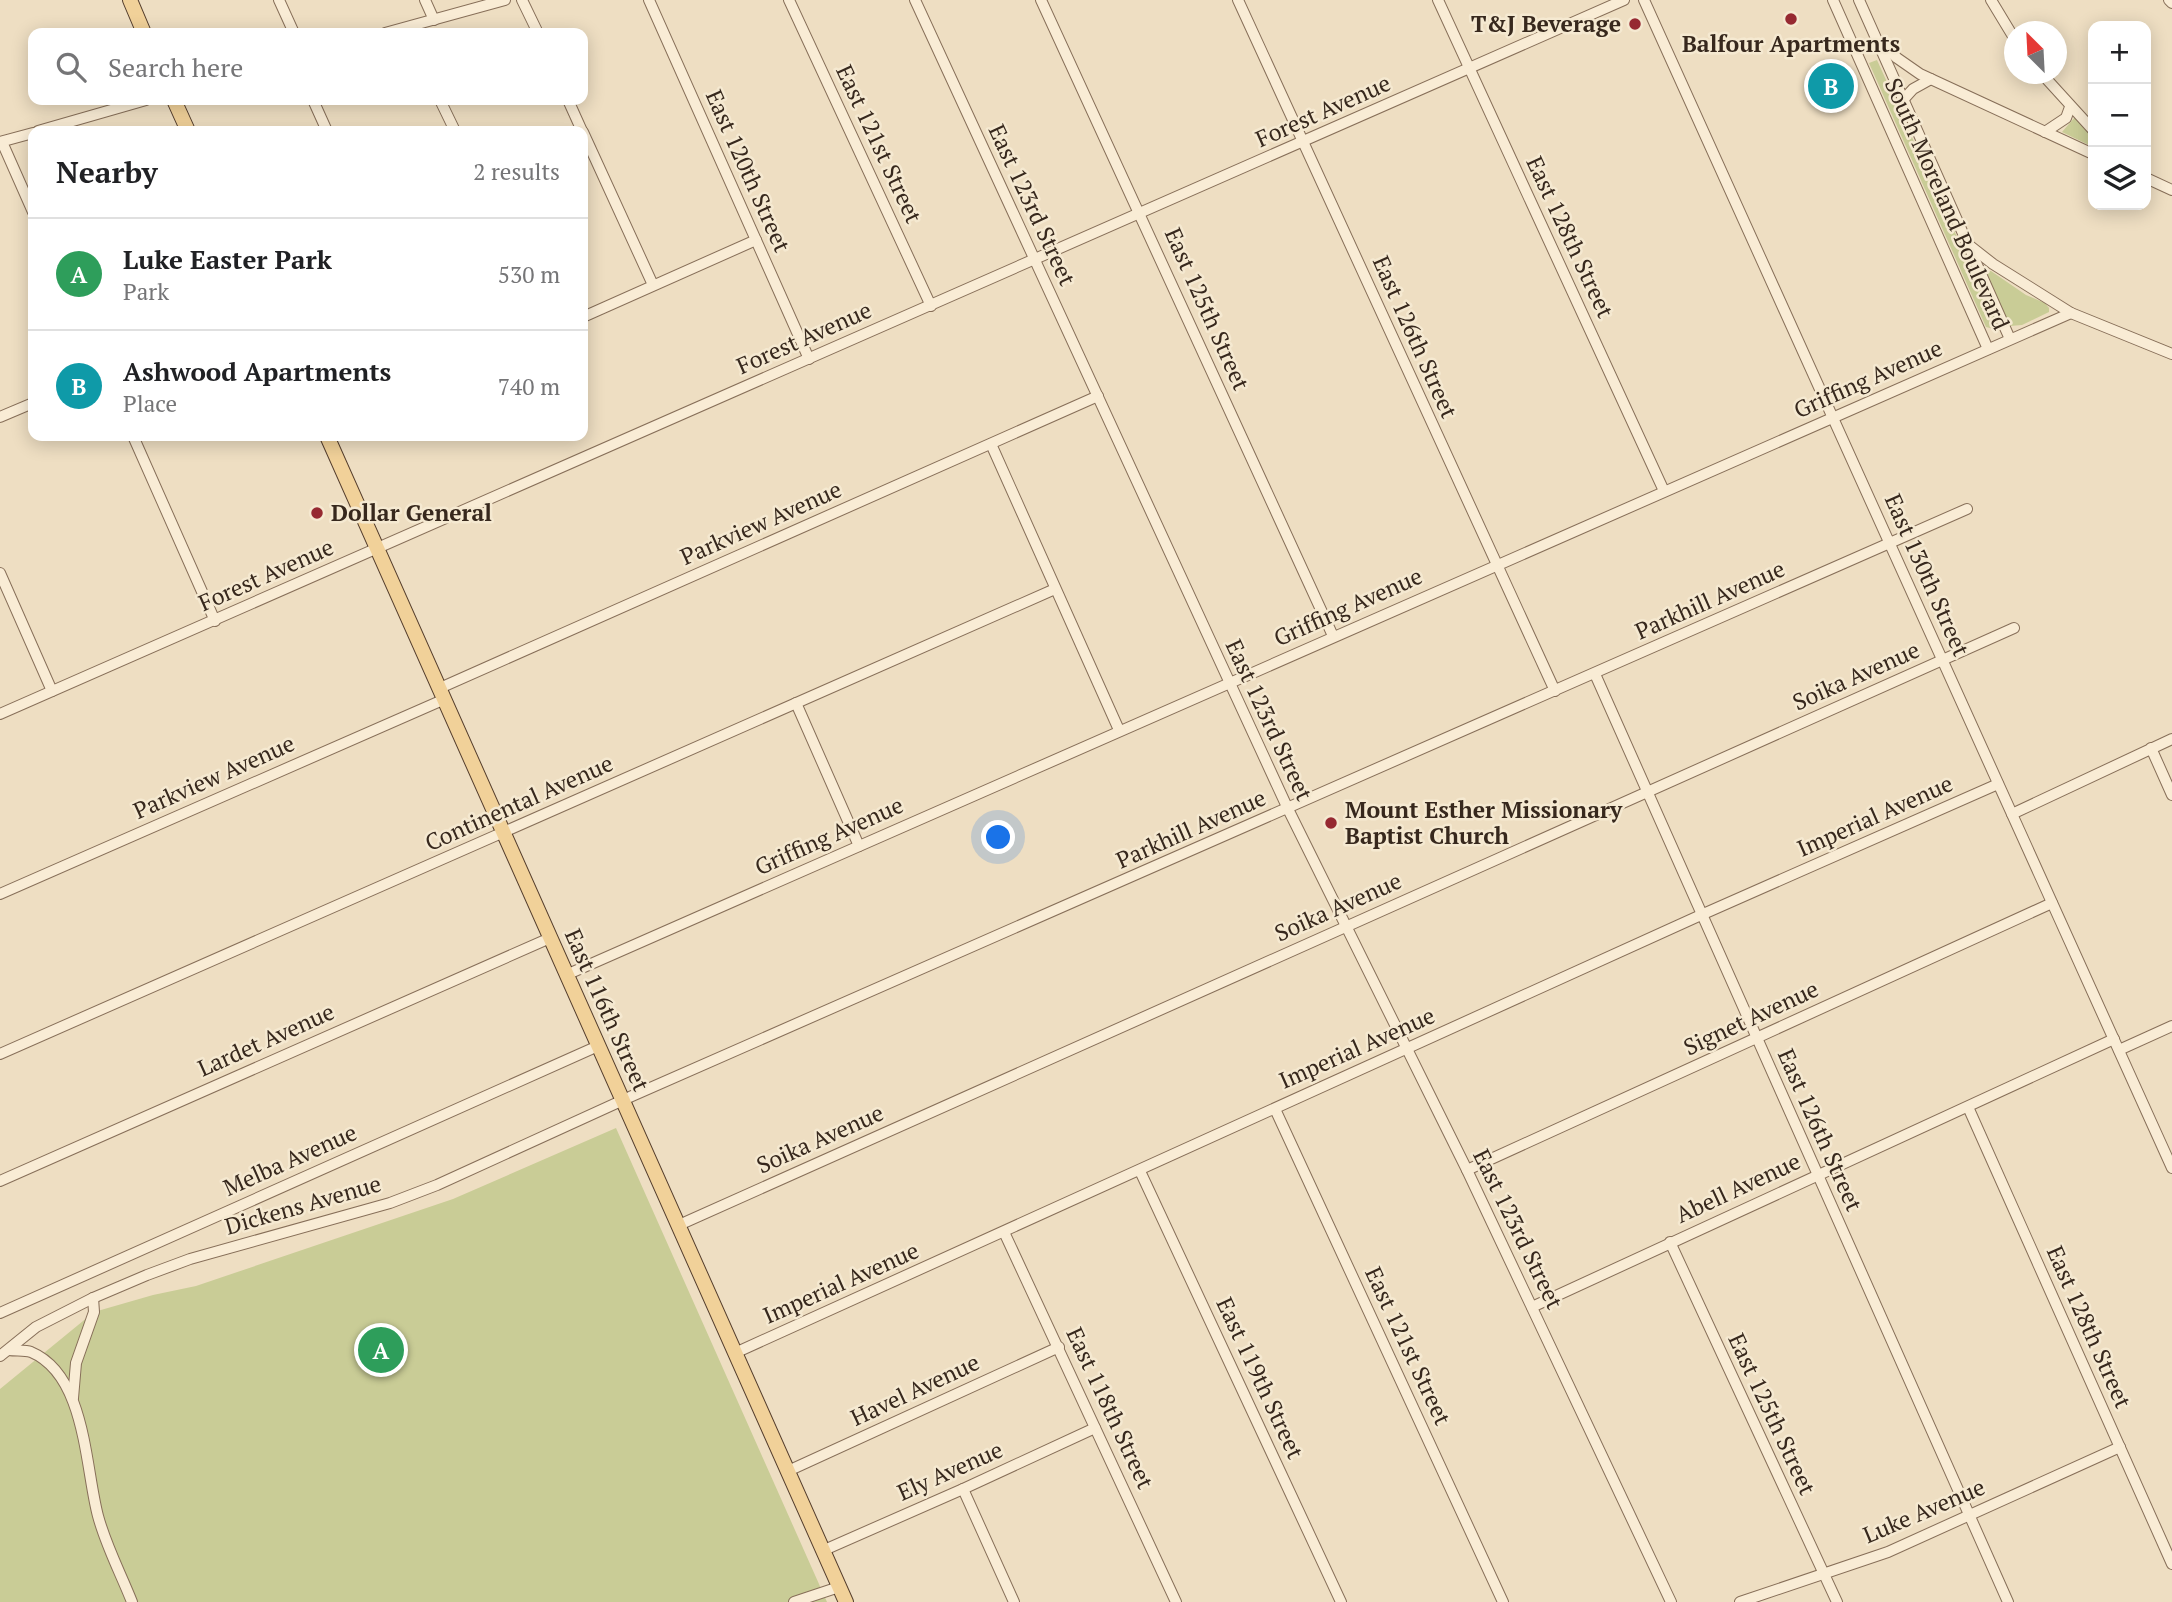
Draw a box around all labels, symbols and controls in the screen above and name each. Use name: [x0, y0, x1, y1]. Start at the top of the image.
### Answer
place label: T&J Beverage: [1471, 8, 1621, 39]
marker: Balfour Apartments: [1783, 11, 1799, 27]
marker: T&J Beverage: [1627, 16, 1643, 32]
north arrow: [2004, 21, 2067, 84]
map controls: [2088, 21, 2151, 210]
button: +: [2088, 21, 2151, 84]
search box: [28, 28, 588, 105]
place label: Balfour Apartments: [1682, 28, 1900, 59]
icon: search: [52, 48, 90, 86]
text: Search here: [108, 50, 243, 84]
street label: East 121st Street: [829, 60, 930, 228]
pin: B: [1808, 60, 1854, 112]
street label: Forest Avenue: [1250, 67, 1395, 154]
street label: South Moreland Boulevard: [1878, 73, 2017, 335]
button: −: [2088, 84, 2151, 147]
street label: East 120th Street: [699, 85, 798, 257]
street label: East 123rd Street: [982, 119, 1084, 291]
button: layers: [2088, 147, 2151, 210]
street label: East 128th Street: [1519, 151, 1622, 323]
text: Nearby: [56, 152, 158, 192]
text: 2 results: [473, 156, 560, 187]
street label: East 125th Street: [1158, 223, 1257, 395]
text: Luke Easter Park: [123, 242, 332, 276]
street label: East 126th Street: [1366, 251, 1465, 423]
text: A: [71, 259, 87, 290]
text: 530 m: [498, 259, 560, 290]
text: Park: [123, 276, 169, 307]
street label: Forest Avenue: [731, 294, 876, 381]
street label: Griffing Avenue: [1789, 332, 1947, 425]
text: Ashwood Apartments: [123, 354, 391, 388]
text: B: [72, 371, 86, 402]
text: 740 m: [498, 371, 560, 402]
text: Place: [123, 388, 177, 419]
street label: Parkview Avenue: [675, 473, 846, 572]
street label: East 130th Street: [1878, 489, 1977, 661]
place label: Dollar General: [331, 497, 492, 528]
marker: Dollar General: [309, 505, 325, 521]
street label: Forest Avenue: [193, 531, 338, 618]
street label: Parkhill Avenue: [1630, 553, 1790, 646]
street label: Griffing Avenue: [1269, 560, 1427, 653]
street label: East 123rd Street: [1219, 634, 1321, 806]
street label: Soika Avenue: [1787, 634, 1924, 717]
street label: Parkview Avenue: [128, 727, 299, 826]
street label: Continental Avenue: [420, 747, 618, 858]
street label: Imperial Avenue: [1792, 767, 1958, 864]
street label: Parkhill Avenue: [1111, 782, 1271, 875]
street label: Griffing Avenue: [750, 789, 908, 882]
place label: Mount Esther Missionary Baptist Church: [1345, 794, 1623, 851]
marker: Mount Esther Missionary Baptist Church: [1323, 815, 1339, 831]
your location: [981, 820, 1015, 854]
street label: Soika Avenue: [1269, 865, 1406, 948]
street label: East 116th Street: [558, 924, 657, 1096]
street label: Signet Avenue: [1678, 973, 1823, 1062]
street label: Lardet Avenue: [193, 996, 339, 1083]
street label: Imperial Avenue: [1274, 999, 1440, 1096]
street label: East 126th Street: [1771, 1044, 1870, 1216]
street label: Soika Avenue: [751, 1097, 888, 1180]
street label: Melba Avenue: [218, 1116, 361, 1203]
street label: East 123rd Street: [1466, 1144, 1571, 1314]
street label: Abell Avenue: [1670, 1145, 1805, 1230]
street label: Dickens Avenue: [221, 1167, 385, 1242]
street label: Imperial Avenue: [758, 1234, 924, 1331]
street label: East 128th Street: [2040, 1241, 2139, 1413]
street label: East 121st Street: [1358, 1262, 1459, 1430]
street label: East 119th Street: [1209, 1292, 1312, 1464]
street label: East 118th Street: [1059, 1322, 1162, 1494]
pin: A: [358, 1324, 404, 1376]
street label: East 125th Street: [1721, 1328, 1824, 1500]
street label: Havel Avenue: [845, 1346, 984, 1433]
street label: Ely Avenue: [892, 1434, 1007, 1508]
street label: Luke Avenue: [1858, 1471, 1989, 1550]

